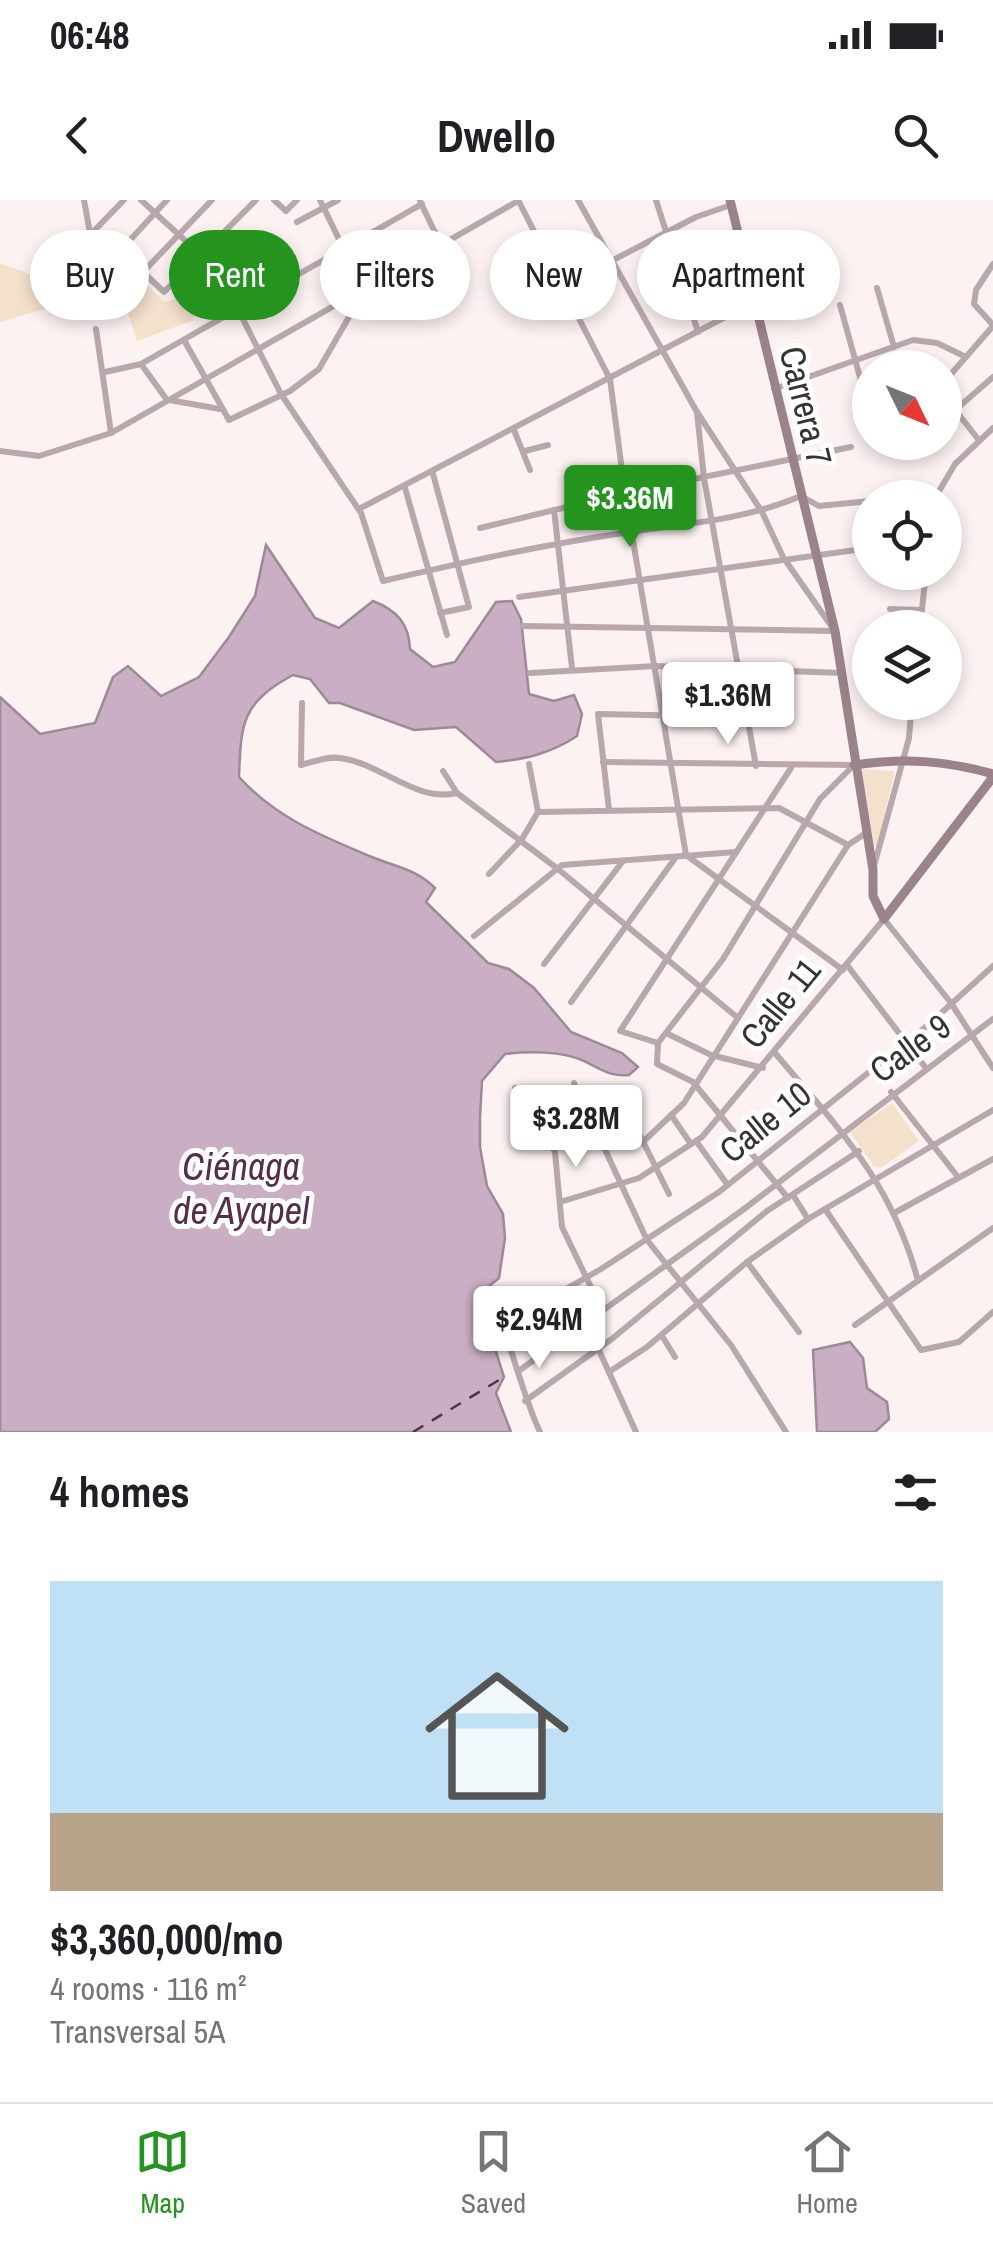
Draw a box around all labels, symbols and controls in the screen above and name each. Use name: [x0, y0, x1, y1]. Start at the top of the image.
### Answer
text: 06:48: [50, 10, 130, 61]
text: Dwello: [437, 105, 556, 166]
icon: back: [50, 108, 105, 163]
icon: search: [888, 108, 943, 163]
chip: Buy: [30, 230, 149, 320]
chip: Rent: [169, 230, 300, 320]
chip: Filters: [320, 230, 470, 320]
chip: New: [490, 230, 617, 320]
chip: Apartment: [637, 230, 840, 320]
street label: Carrera 7: [769, 342, 843, 470]
north arrow: [852, 350, 962, 460]
map controls: [852, 350, 962, 720]
pin: $3.36M: [549, 465, 711, 550]
text: $3.36M: [586, 476, 674, 519]
button: locate: [852, 480, 962, 590]
button: layers: [852, 610, 962, 720]
pin: $1.36M: [647, 662, 809, 747]
text: $1.36M: [684, 673, 772, 716]
street label: Calle 11: [729, 948, 831, 1058]
street label: Calle 9: [860, 1003, 960, 1093]
street label: Calle 10: [709, 1071, 821, 1173]
pin: $3.28M: [495, 1085, 657, 1170]
text: $3.28M: [532, 1096, 620, 1139]
water label: Ciénaga de Ayapel: [173, 1141, 310, 1236]
pin: $2.94M: [458, 1286, 620, 1371]
text: $2.94M: [495, 1297, 583, 1340]
text: 4 homes: [50, 1464, 190, 1520]
icon: filters: [888, 1465, 943, 1520]
icon: home: [407, 1646, 587, 1826]
text: $3,360,000/mo: [50, 1911, 284, 1967]
text: 4 rooms · 116 m²: [50, 1967, 246, 2010]
text: Transversal 5A: [50, 2010, 226, 2053]
tab: Map: [135, 2124, 190, 2222]
tab: Saved: [461, 2124, 526, 2222]
tab: Home: [796, 2124, 858, 2222]

